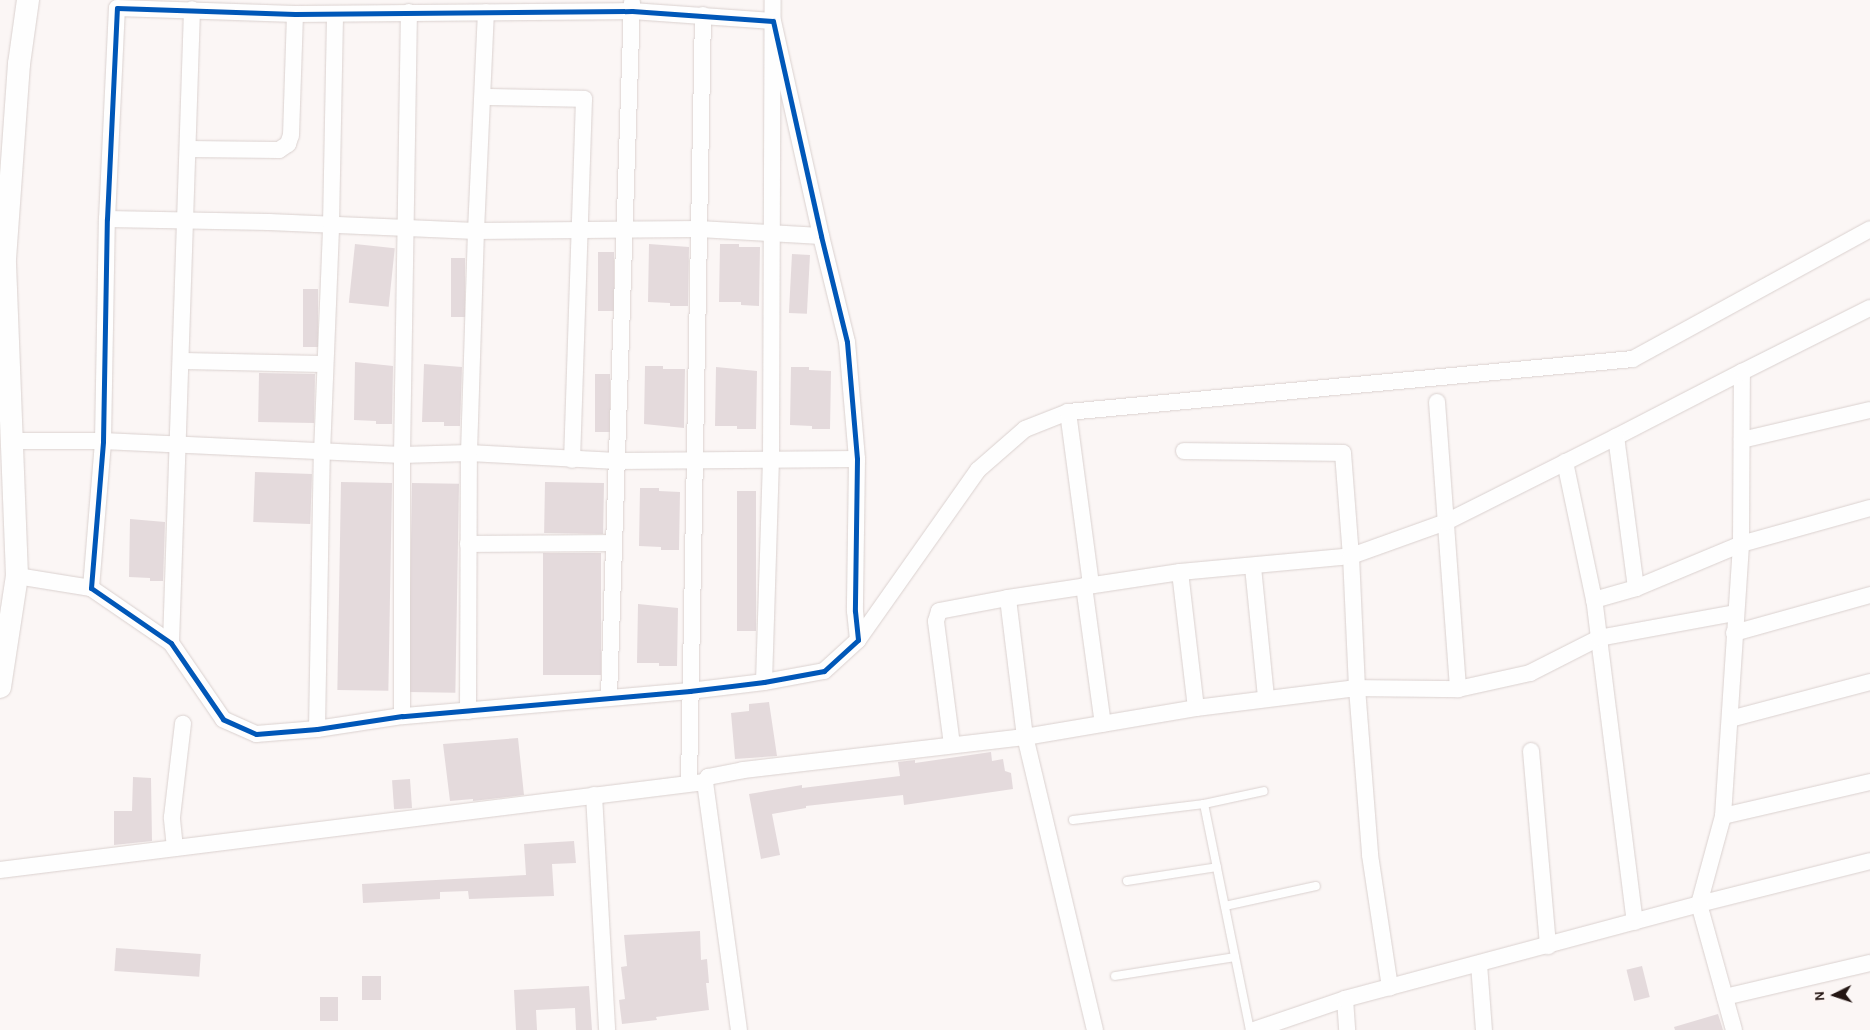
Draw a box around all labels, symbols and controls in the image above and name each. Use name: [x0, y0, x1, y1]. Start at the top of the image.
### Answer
north arrow: [1810, 970, 1860, 1020]
text: N: [1811, 990, 1828, 1002]

